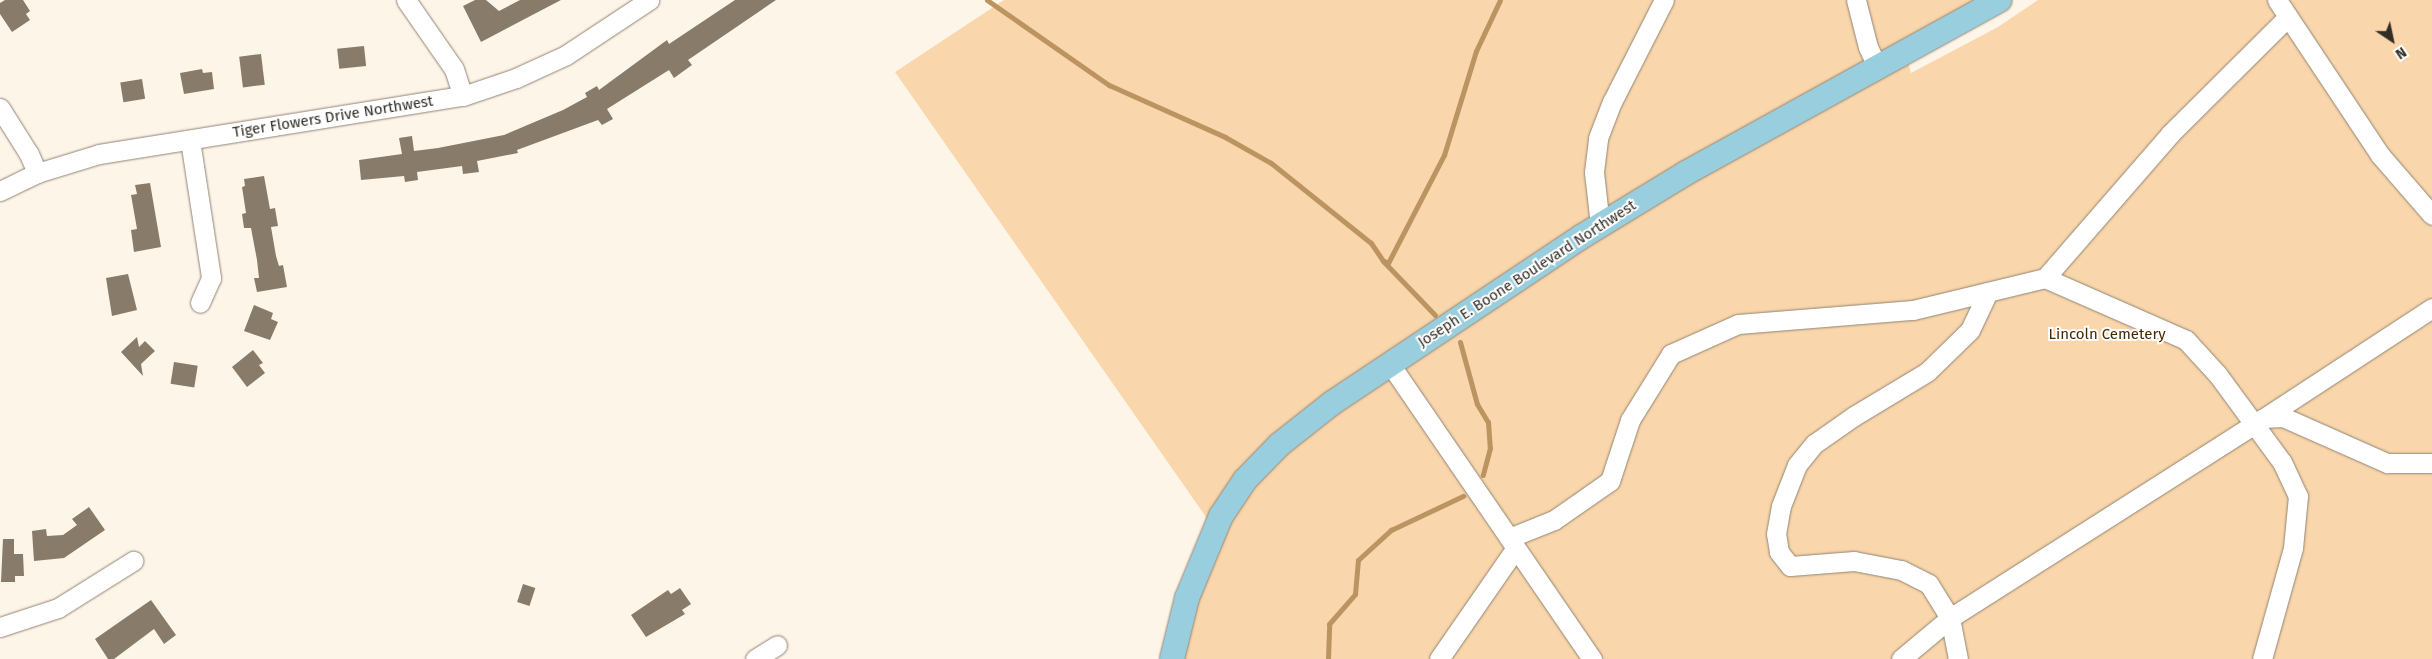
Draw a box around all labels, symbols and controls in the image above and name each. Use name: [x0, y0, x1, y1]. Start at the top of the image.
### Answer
north arrow: [2367, 15, 2417, 65]
text: N: [2392, 43, 2409, 62]
street label: Tiger Flowers Drive Northwest: [231, 92, 435, 142]
street label: Joseph E. Boone Boulevard Northwest: [1415, 197, 1639, 351]
park label: Lincoln Cemetery: [2048, 326, 2166, 344]

